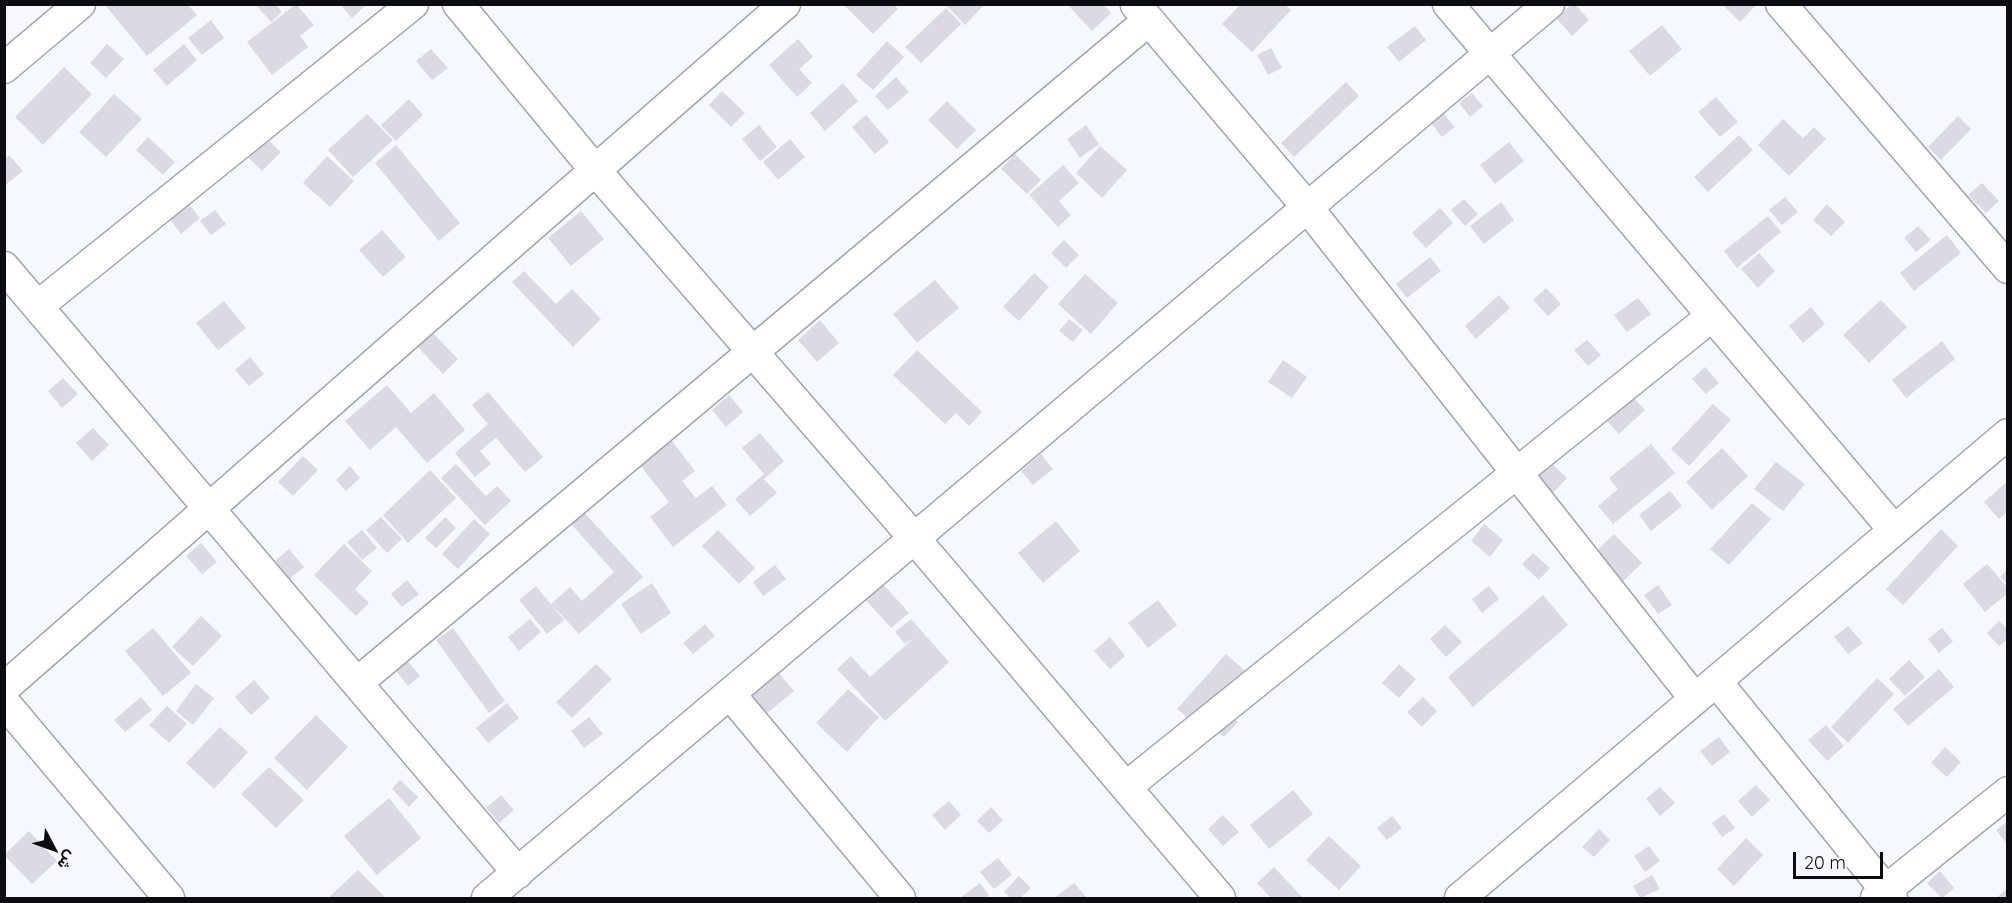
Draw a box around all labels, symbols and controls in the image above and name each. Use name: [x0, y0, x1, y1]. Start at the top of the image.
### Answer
north arrow: [24, 819, 84, 879]
scale bar: [1796, 840, 1886, 878]
text: ش: [54, 847, 81, 875]
text: 20 m: [1804, 851, 1846, 874]

